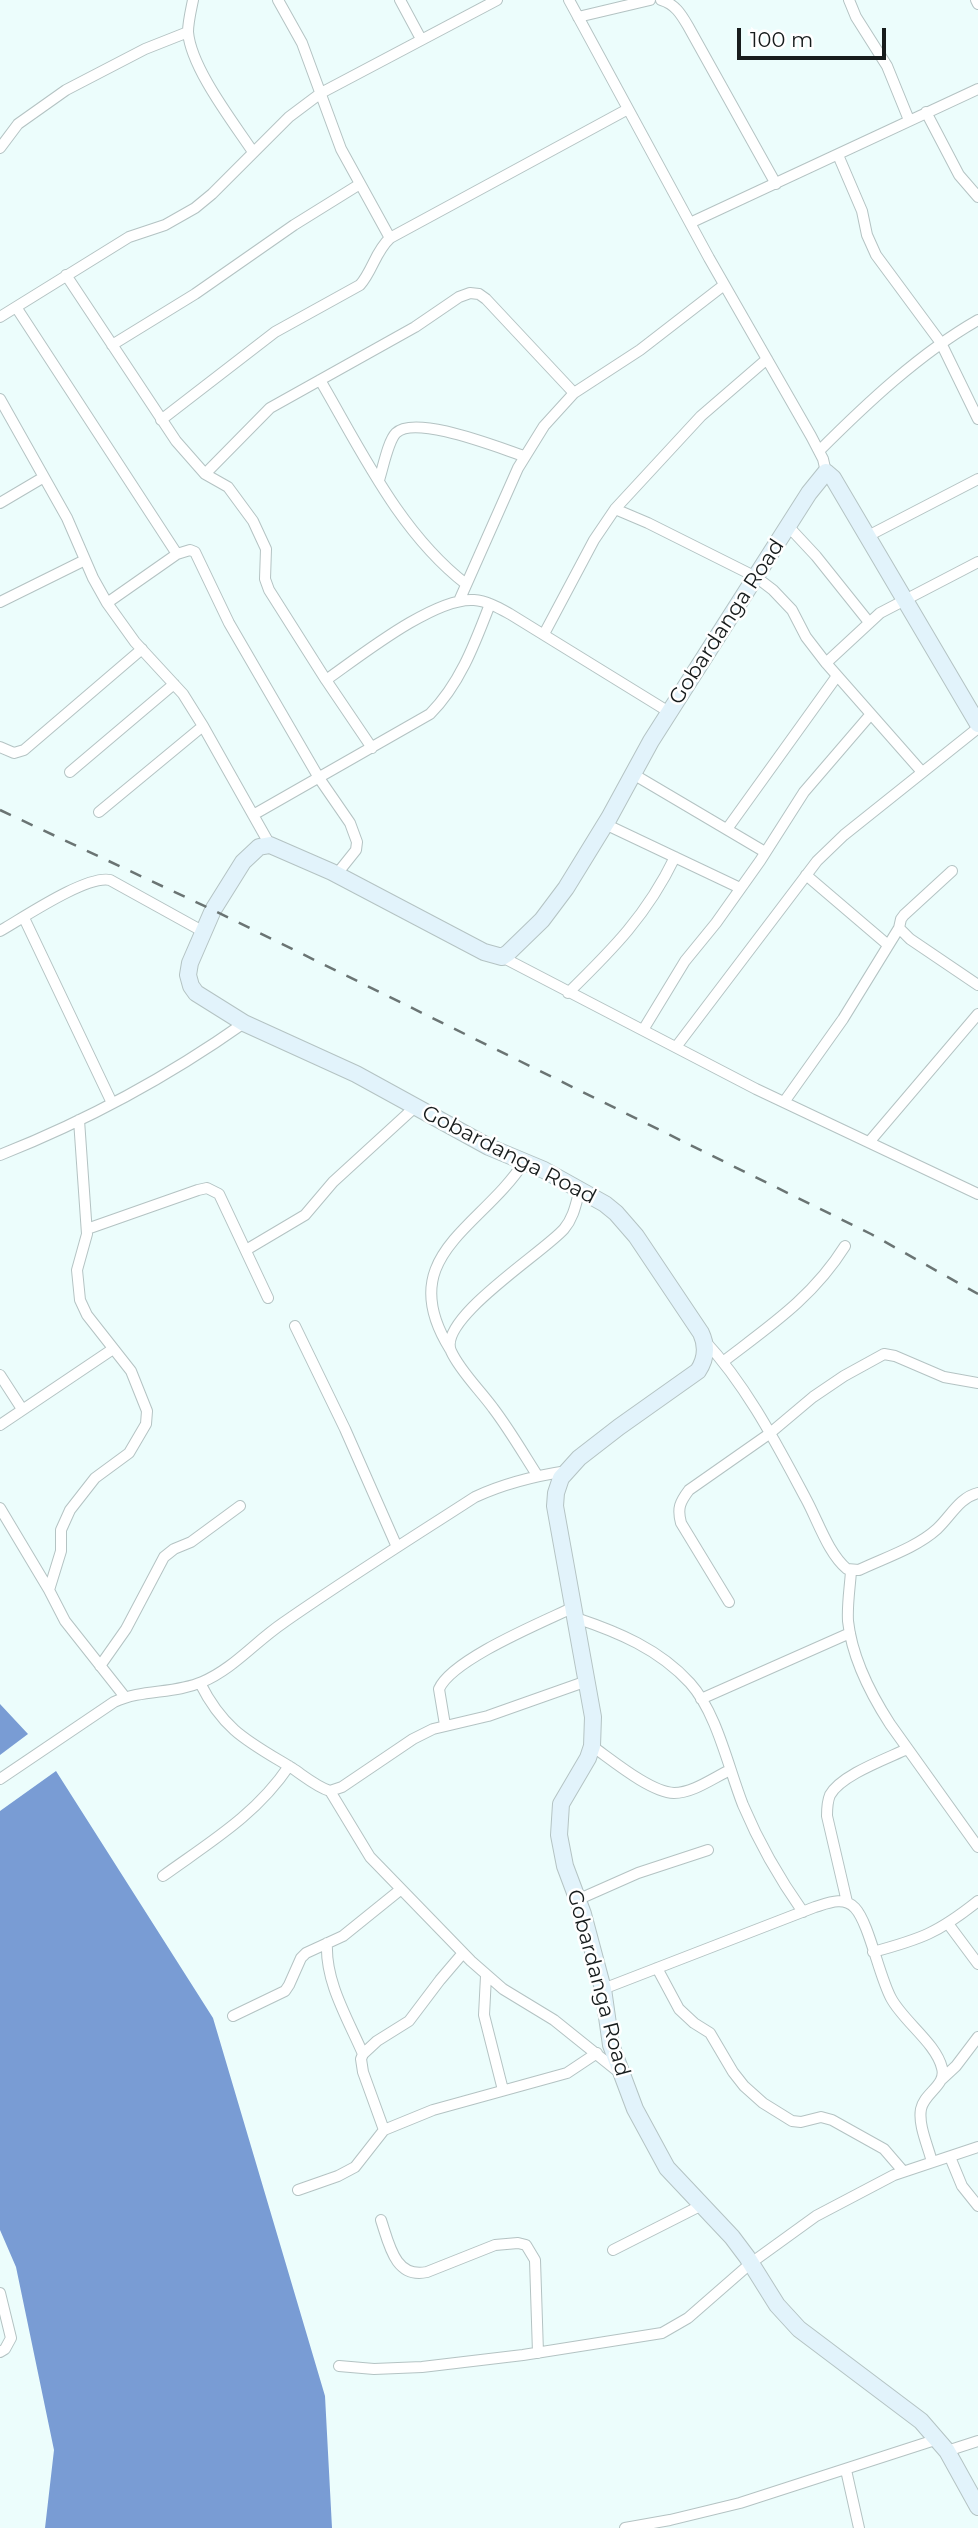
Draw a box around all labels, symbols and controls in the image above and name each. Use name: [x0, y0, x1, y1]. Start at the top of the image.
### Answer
scale bar: [740, 14, 889, 58]
text: 100 m: [750, 27, 813, 52]
street label: Gobardanga Road: [664, 535, 790, 709]
street label: Gobardanga Road: [418, 1100, 600, 1210]
street label: Gobardanga Road: [561, 1887, 635, 2079]

